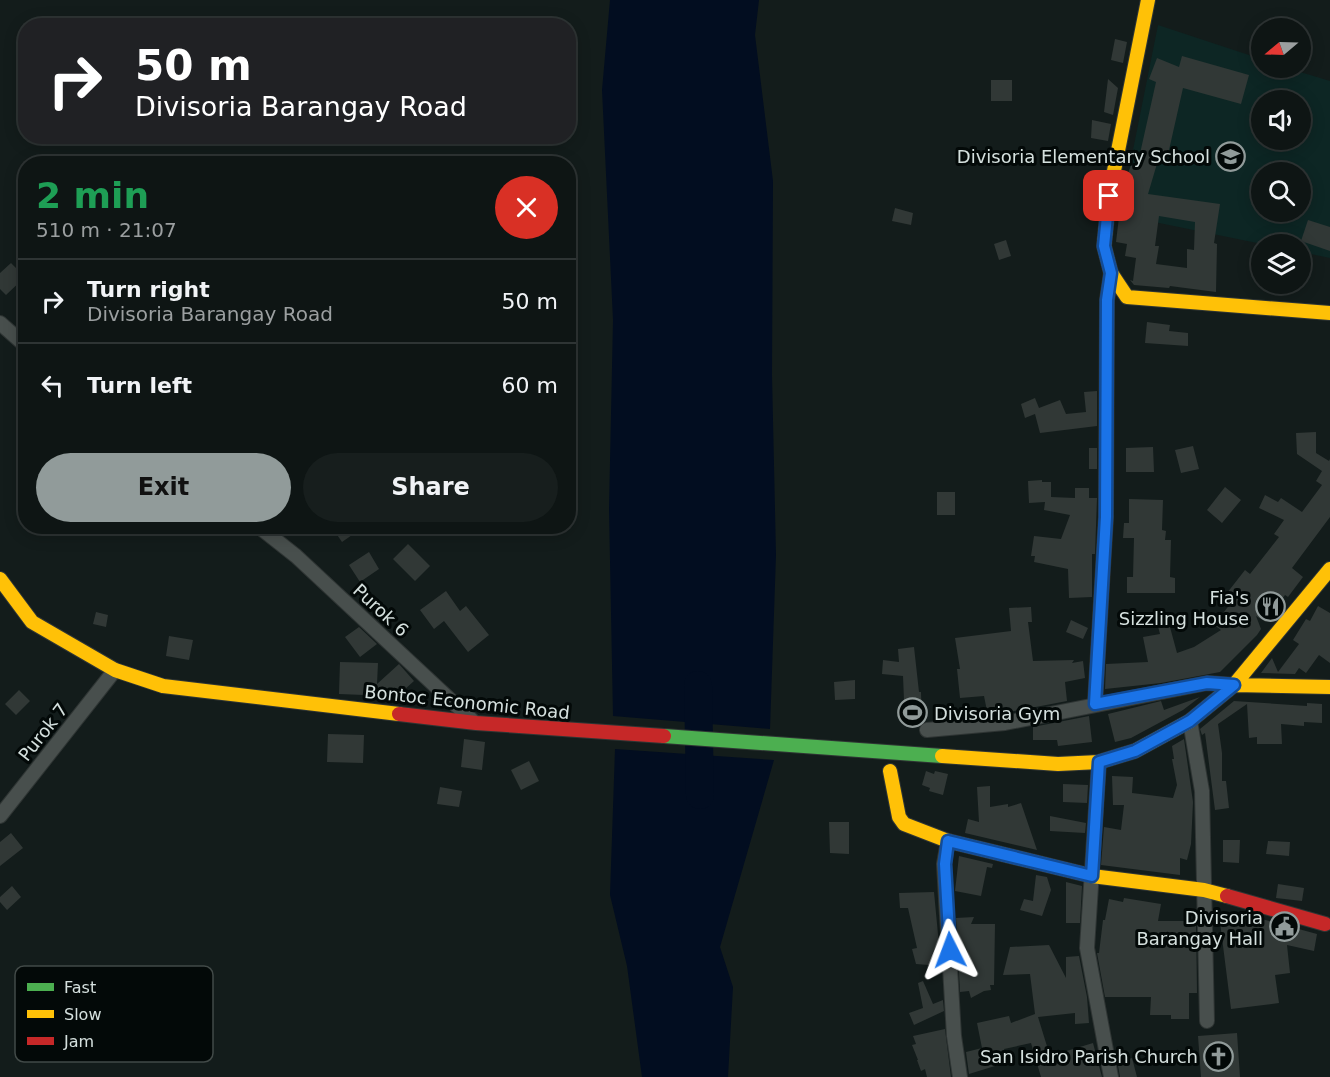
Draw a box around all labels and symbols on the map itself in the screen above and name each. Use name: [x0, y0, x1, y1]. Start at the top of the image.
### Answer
north arrow: [1251, 18, 1311, 78]
school or university icon: Divisoria Elementary School: [1215, 140, 1247, 172]
place label: Divisoria Elementary School: [957, 146, 1210, 167]
pin: [1083, 170, 1134, 221]
street label: Purok 6: [349, 579, 413, 641]
place label: Fia's Sizzling House: [1119, 587, 1249, 629]
restaurant icon: Fia's Sizzling House: [1254, 591, 1286, 623]
street label: Bontoc Economic Road: [363, 681, 571, 723]
sports icon: Divisoria Gym: [897, 697, 929, 729]
street label: Purok 7: [14, 699, 72, 765]
place label: Divisoria Gym: [934, 703, 1060, 724]
place label: Divisoria Barangay Hall: [1136, 907, 1263, 949]
public building icon: Divisoria Barangay Hall: [1268, 911, 1300, 943]
position arrow: [918, 918, 982, 982]
legend: [15, 966, 213, 1062]
text: Fast: [64, 978, 96, 997]
text: Slow: [64, 1005, 101, 1024]
text: Jam: [63, 1032, 94, 1051]
church icon: San Isidro Parish Church: [1203, 1040, 1235, 1072]
place label: San Isidro Parish Church: [980, 1046, 1198, 1067]

